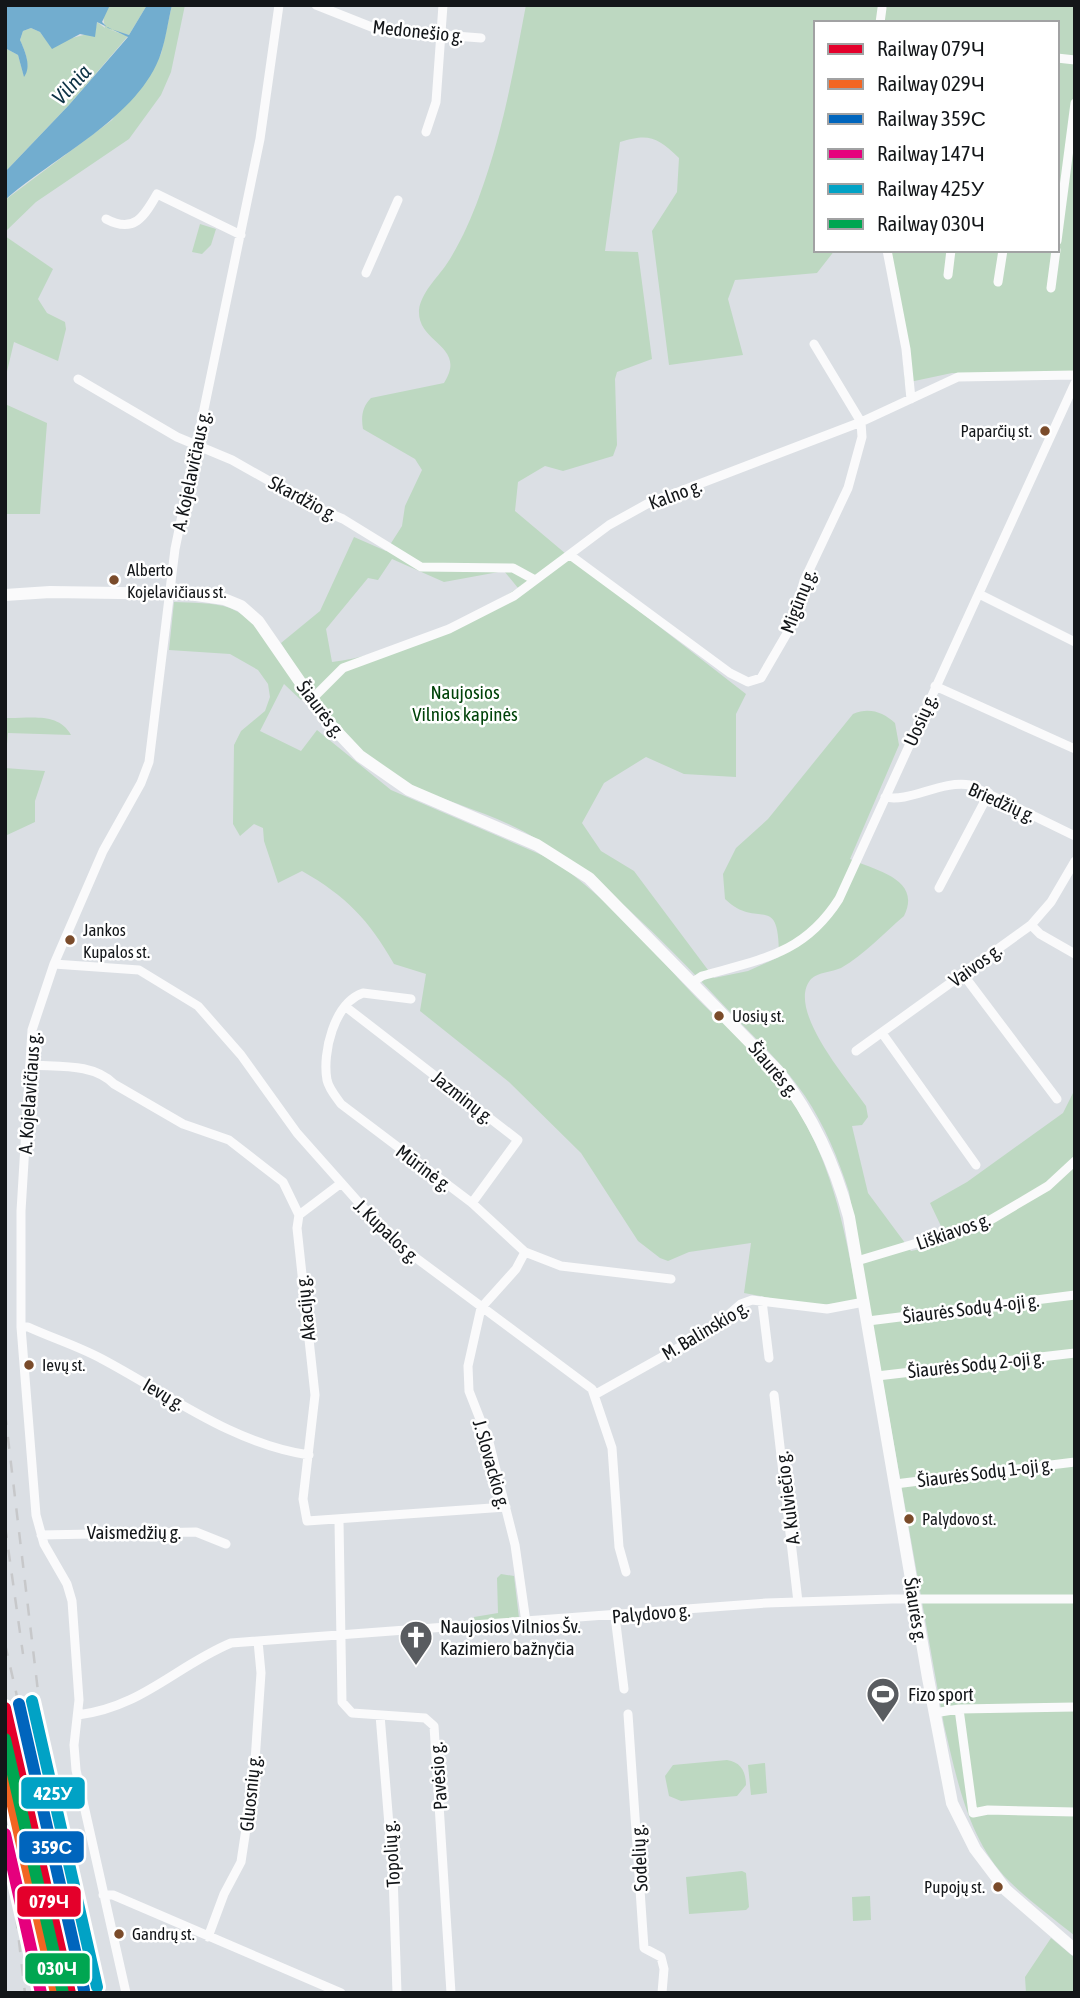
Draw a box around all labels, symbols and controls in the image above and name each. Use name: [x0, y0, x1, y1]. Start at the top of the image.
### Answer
street label: Medonešio g.: [371, 15, 465, 47]
legend: [814, 21, 1059, 252]
text: Railway 079Ч: [877, 36, 985, 60]
water label: Vilnia: [47, 59, 95, 109]
text: Railway 029Ч: [877, 71, 985, 95]
text: Railway 359С: [877, 106, 986, 130]
text: Railway 147Ч: [877, 141, 985, 165]
text: Railway 425У: [877, 176, 985, 200]
text: Railway 030Ч: [877, 211, 985, 235]
street label: A. Kojelavičiaus g.: [168, 409, 214, 533]
place label: Paparčių st.: [960, 421, 1032, 441]
marker: Paparčių st.: [1038, 424, 1052, 438]
street label: Skardžio g.: [265, 471, 341, 525]
street label: Kalno g.: [645, 474, 705, 514]
place label: Alberto Kojelavičiaus st.: [127, 560, 227, 602]
street label: Migūnų g.: [776, 566, 820, 636]
marker: Alberto Kojelavičiaus st.: [107, 573, 121, 587]
street label: Šiaurės g.: [293, 676, 349, 742]
park label: Naujosios Vilnios kapinės: [412, 681, 518, 725]
street label: Uosių g.: [899, 691, 941, 749]
street label: Briedžių g.: [965, 777, 1039, 827]
place label: Jankos Kupalos st.: [83, 920, 150, 962]
marker: Jankos Kupalos st.: [63, 933, 77, 947]
street label: Vaivos g.: [945, 939, 1005, 991]
place label: Uosių st.: [732, 1006, 784, 1026]
marker: Uosių st.: [712, 1009, 726, 1023]
street label: A. Kojelavičiaus g.: [14, 1031, 44, 1155]
street label: Šiaurės g.: [745, 1037, 803, 1101]
street label: Jazminų g.: [428, 1066, 498, 1128]
street label: Mūrinė g.: [392, 1140, 456, 1196]
street label: J. Kupalos g.: [350, 1194, 424, 1268]
street label: Liškiavos g.: [913, 1208, 993, 1254]
street label: Akacijų g.: [291, 1274, 319, 1342]
street label: Šiaurės Sodų 4-oji g.: [902, 1289, 1040, 1327]
street label: M. Balinskio g.: [658, 1296, 752, 1364]
street label: Šiaurės Sodų 2-oji g.: [907, 1346, 1045, 1382]
place label: Ievų st.: [42, 1355, 85, 1375]
marker: Ievų st.: [22, 1358, 36, 1372]
street label: Ievų g.: [139, 1373, 189, 1415]
street label: J. Slovackio g.: [469, 1417, 515, 1511]
street label: A. Kulviečio g.: [770, 1450, 804, 1546]
street label: Šiaurės Sodų 1-oji g.: [916, 1453, 1054, 1491]
place label: Palydovo st.: [922, 1509, 996, 1529]
marker: Palydovo st.: [902, 1512, 916, 1526]
street label: Vaismedžių g.: [87, 1521, 181, 1543]
street label: Šiaurės g.: [900, 1576, 932, 1644]
street label: Palydovo g.: [611, 1599, 691, 1627]
place label: Naujosios Vilnios Šv. Kazimiero bažnyčia: [440, 1615, 581, 1659]
church icon: Naujosios Vilnios Šv. Kazimiero bažnyčia: [397, 1618, 435, 1667]
sports icon: Fizo sport: [864, 1675, 902, 1724]
place label: Fizo sport: [908, 1683, 974, 1705]
street label: Pavėsio g.: [425, 1741, 451, 1811]
street label: Gluosnių g.: [235, 1754, 265, 1832]
line badge: 425У: [20, 1776, 86, 1810]
text: 425У: [33, 1782, 72, 1804]
street label: Topolių g.: [378, 1820, 404, 1888]
street label: Sodelių g.: [626, 1824, 652, 1892]
line badge: 359С: [18, 1830, 85, 1864]
text: 359С: [32, 1836, 73, 1858]
place label: Pupojų st.: [924, 1877, 985, 1897]
marker: Pupojų st.: [991, 1880, 1005, 1894]
line badge: 079Ч: [16, 1885, 82, 1918]
text: 079Ч: [29, 1890, 69, 1912]
place label: Gandrų st.: [132, 1924, 195, 1944]
marker: Gandrų st.: [112, 1927, 126, 1941]
line badge: 030Ч: [24, 1952, 91, 1985]
text: 030Ч: [37, 1957, 77, 1979]

